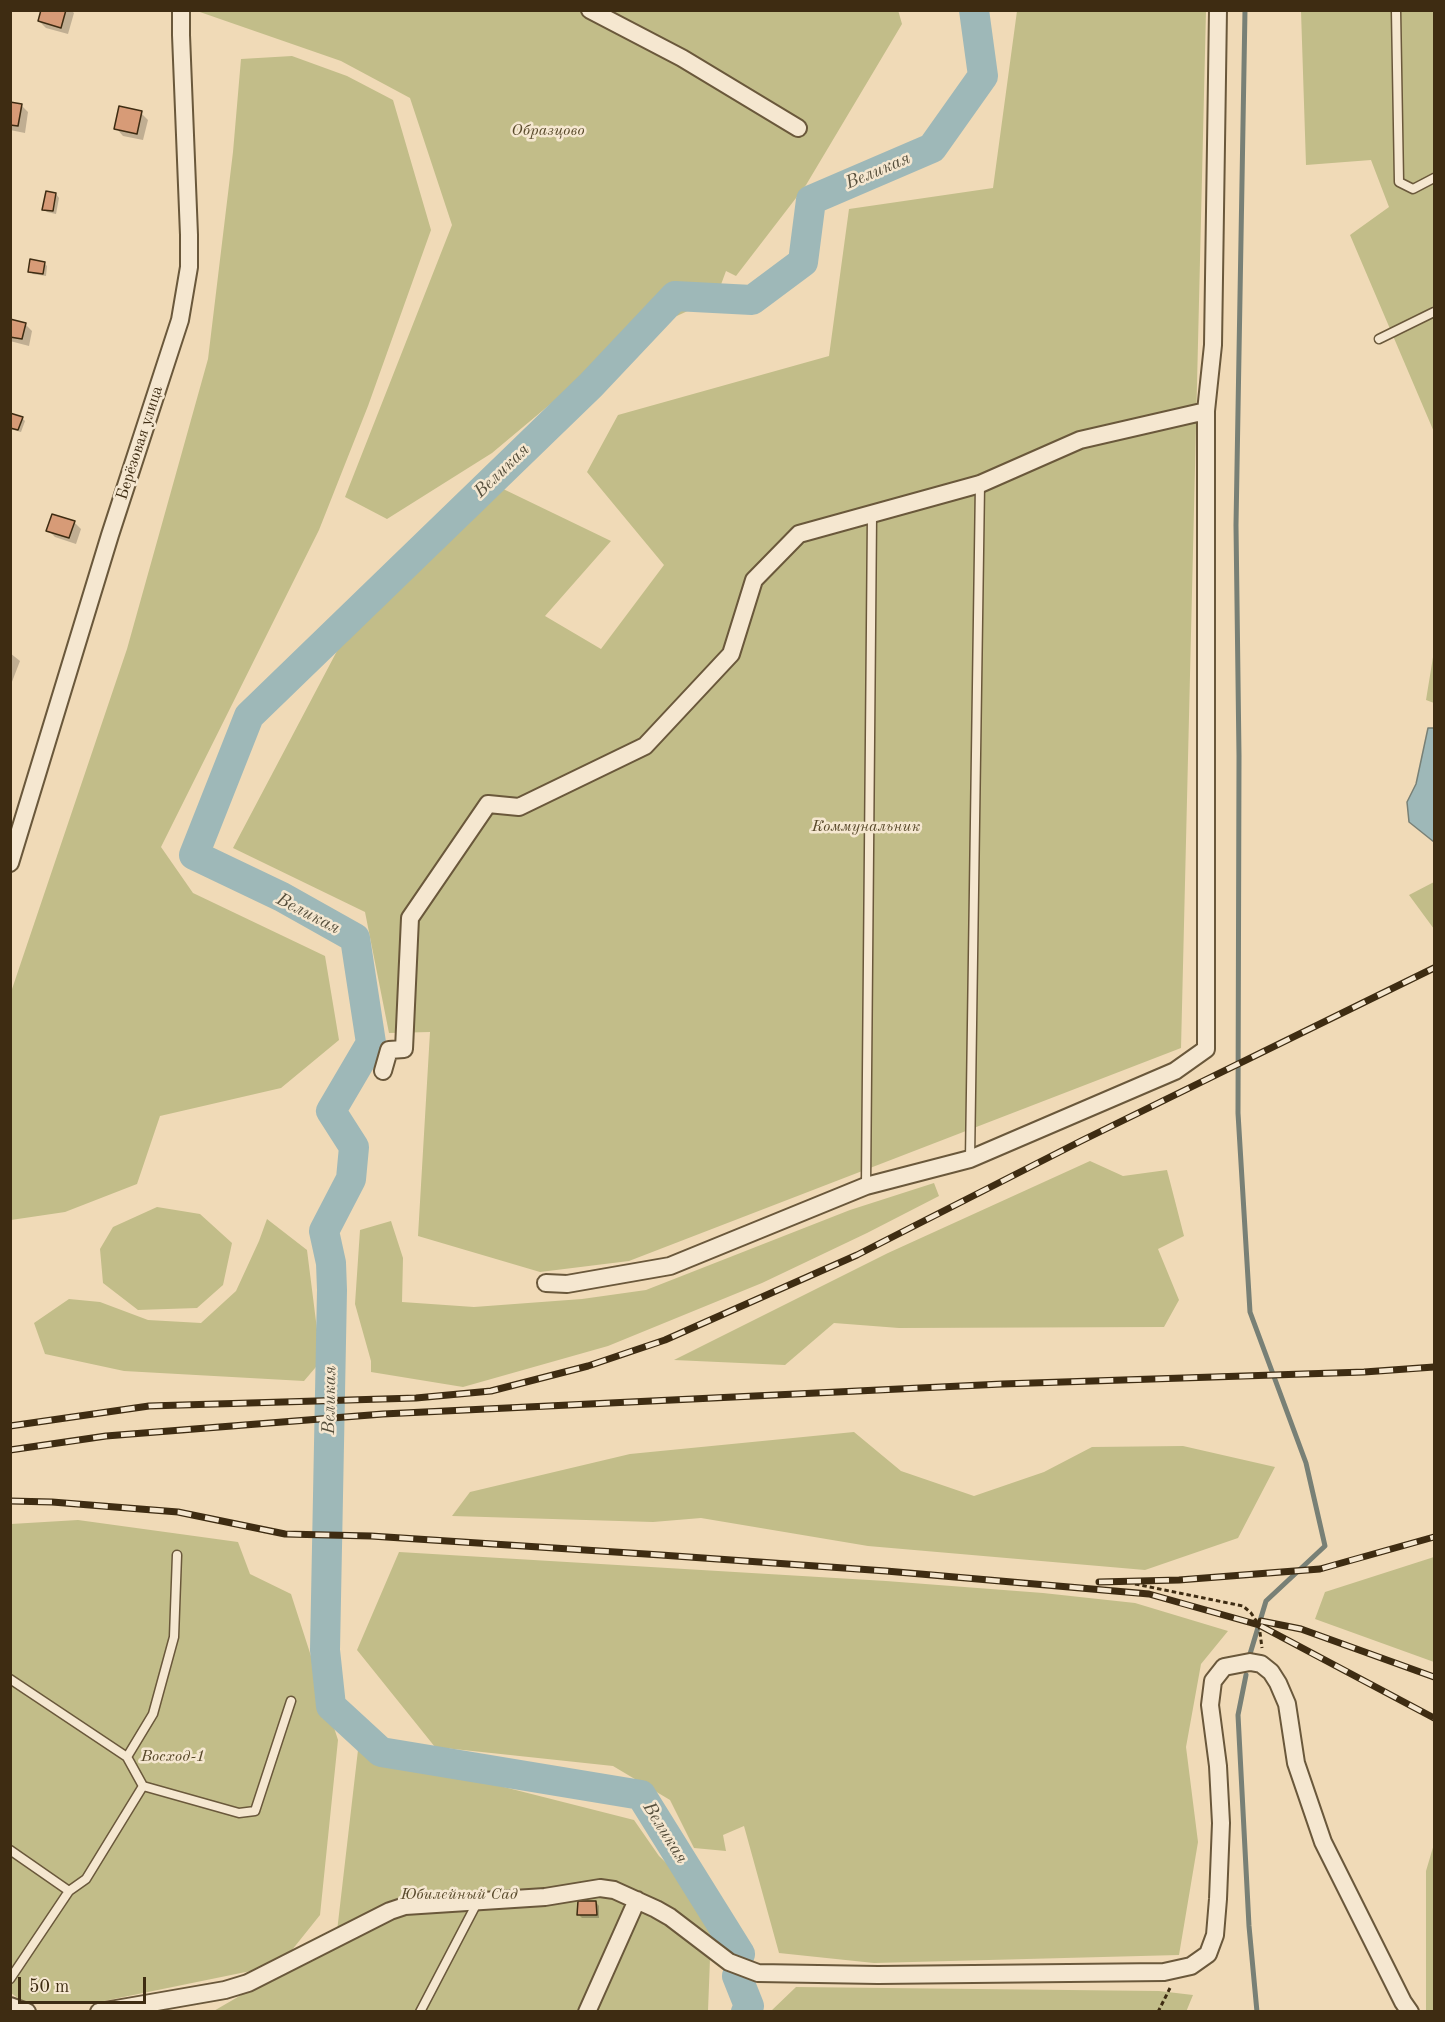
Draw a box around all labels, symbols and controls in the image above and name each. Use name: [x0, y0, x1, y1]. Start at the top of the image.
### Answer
park label: Образцово: [511, 121, 585, 141]
water label: Великая: [842, 148, 914, 194]
street label: Берёзовая улица: [113, 384, 167, 502]
water label: Великая: [470, 439, 534, 503]
park label: Коммунальник: [812, 817, 920, 837]
water label: Великая: [272, 889, 344, 939]
water label: Великая: [319, 1365, 341, 1435]
park label: Восход-1: [141, 1747, 205, 1767]
water label: Великая: [638, 1798, 692, 1868]
park label: Юбилейный Сад: [400, 1885, 518, 1905]
scale bar: [21, 1965, 148, 2003]
text: 50 m: [29, 1978, 69, 1996]

